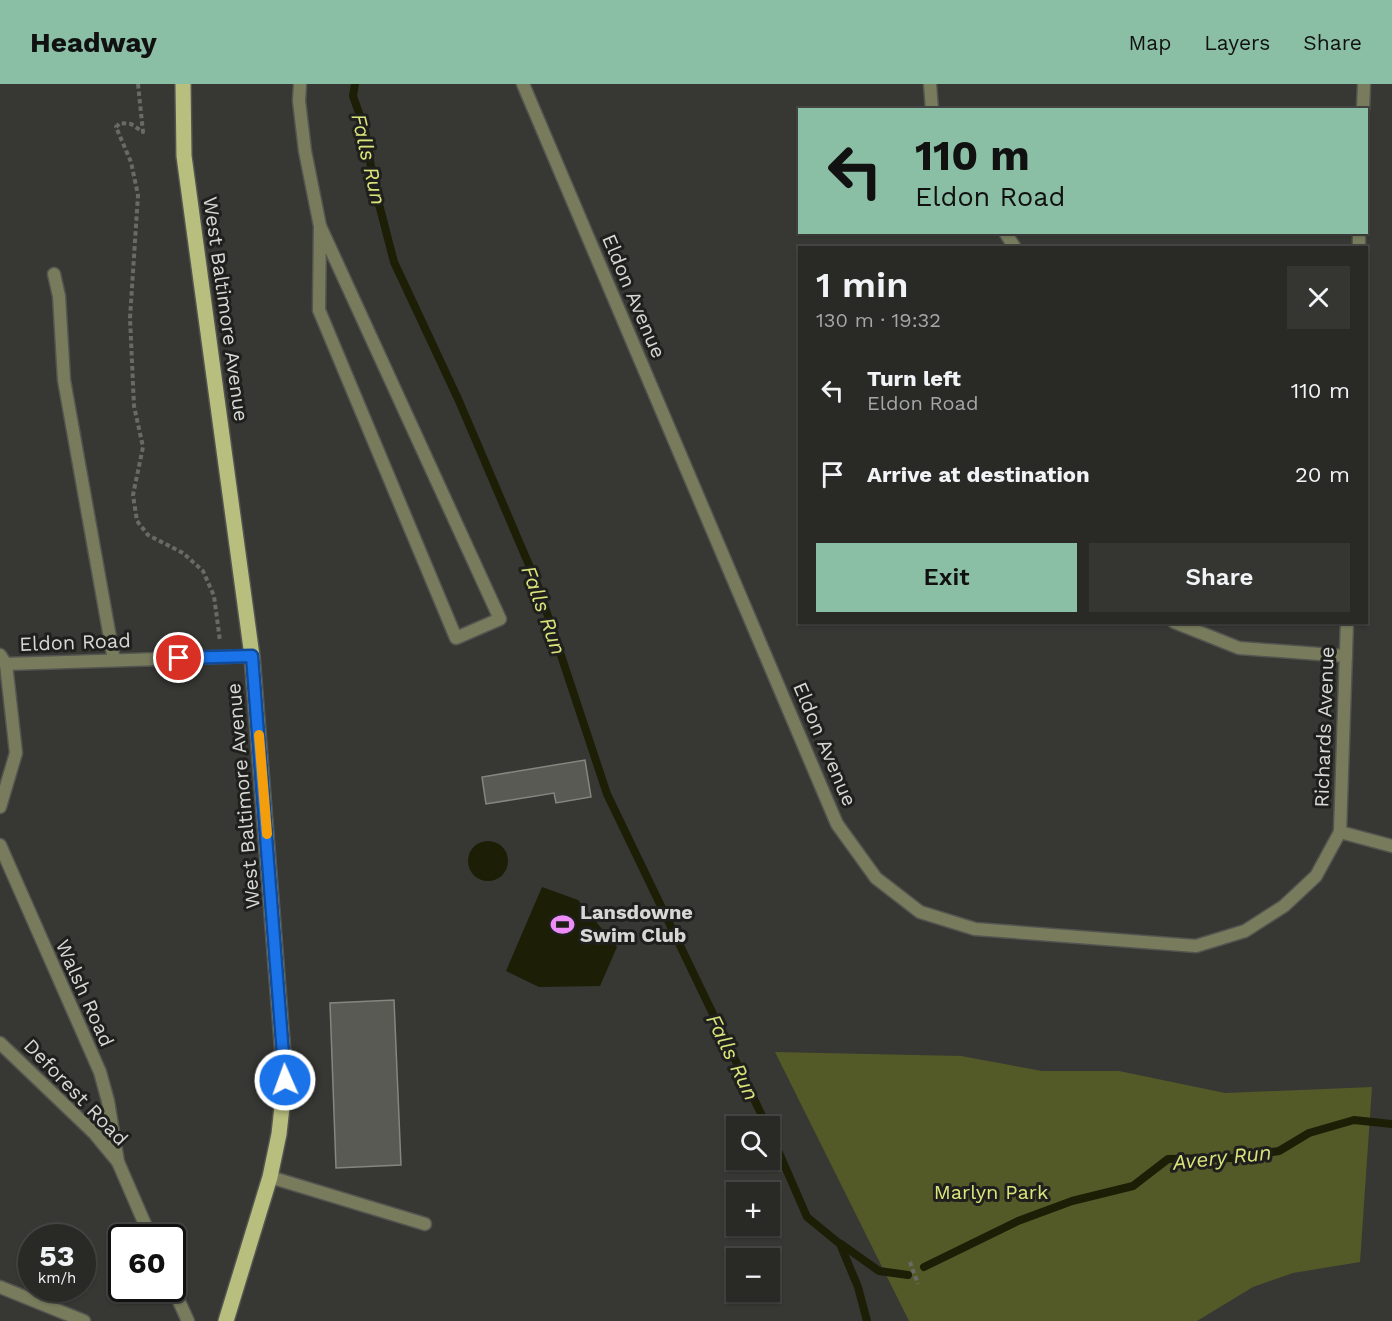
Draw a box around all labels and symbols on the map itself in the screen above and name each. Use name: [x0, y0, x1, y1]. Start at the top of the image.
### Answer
water label: Falls Run: [346, 111, 392, 207]
street label: West Baltimore Avenue: [198, 195, 254, 423]
street label: Eldon Avenue: [597, 230, 671, 362]
water label: Falls Run: [516, 562, 572, 658]
street label: Eldon Road: [19, 628, 131, 656]
pin: [153, 632, 204, 683]
street label: Richards Avenue: [1309, 646, 1339, 808]
street label: Eldon Avenue: [788, 678, 862, 810]
street label: West Baltimore Avenue: [221, 682, 265, 910]
place label: Lansdowne Swim Club: [580, 900, 693, 947]
sports icon: Lansdowne Swim Club: [549, 911, 575, 937]
street label: Walsh Road: [51, 936, 119, 1050]
water label: Falls Run: [701, 1010, 765, 1104]
street label: Deforest Road: [19, 1034, 133, 1150]
position arrow: [253, 1048, 317, 1112]
water label: Avery Run: [1170, 1139, 1273, 1175]
park label: Marlyn Park: [934, 1180, 1048, 1204]
speed limit sign: 60: [108, 1224, 186, 1302]

